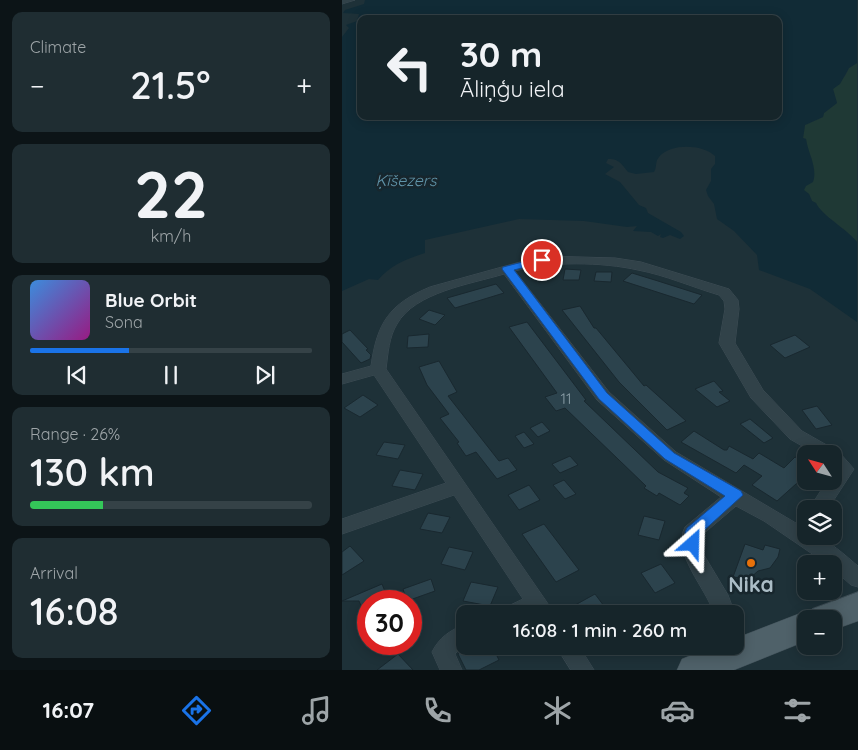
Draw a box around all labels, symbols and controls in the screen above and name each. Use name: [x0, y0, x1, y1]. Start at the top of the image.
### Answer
text: 30 m: [460, 32, 542, 76]
icon: left: [377, 35, 442, 100]
text: Climate: [30, 37, 86, 57]
text: 21.5°: [130, 61, 211, 109]
text: −: [30, 68, 45, 103]
text: +: [296, 68, 312, 103]
text: Āliņģu iela: [460, 75, 565, 103]
text: 22: [134, 153, 208, 234]
water label: Ķīšezers: [376, 170, 438, 190]
text: km/h: [151, 226, 191, 246]
pin: [521, 239, 563, 281]
icon: arrive: [528, 246, 556, 274]
text: Blue Orbit: [105, 288, 197, 312]
text: Sona: [105, 312, 143, 332]
icon: previous: [63, 361, 91, 389]
icon: pause: [157, 361, 185, 389]
icon: next: [251, 361, 279, 389]
house number: 11: [560, 389, 572, 408]
text: Range · 26%: [30, 424, 120, 444]
north arrow: [797, 445, 842, 490]
map controls: [797, 445, 842, 655]
text: 130 km: [30, 448, 155, 496]
button: layers: [797, 500, 842, 545]
position arrow: [666, 517, 718, 569]
button: +: [797, 555, 842, 600]
marker: Nika: [745, 557, 757, 569]
text: Arrival: [30, 563, 78, 583]
place label: Nika: [728, 571, 774, 597]
text: 16:08: [30, 587, 118, 635]
speed limit sign: 30: [357, 590, 422, 655]
button: −: [797, 610, 842, 655]
text: 16:08 · 1 min · 260 m: [513, 618, 687, 642]
icon: directions: [179, 693, 214, 728]
icon: music: [299, 693, 334, 728]
icon: phone: [420, 693, 455, 728]
icon: climate: [540, 693, 575, 728]
icon: car: [660, 693, 695, 728]
icon: filters: [780, 693, 815, 728]
text: 16:07: [43, 696, 94, 724]

